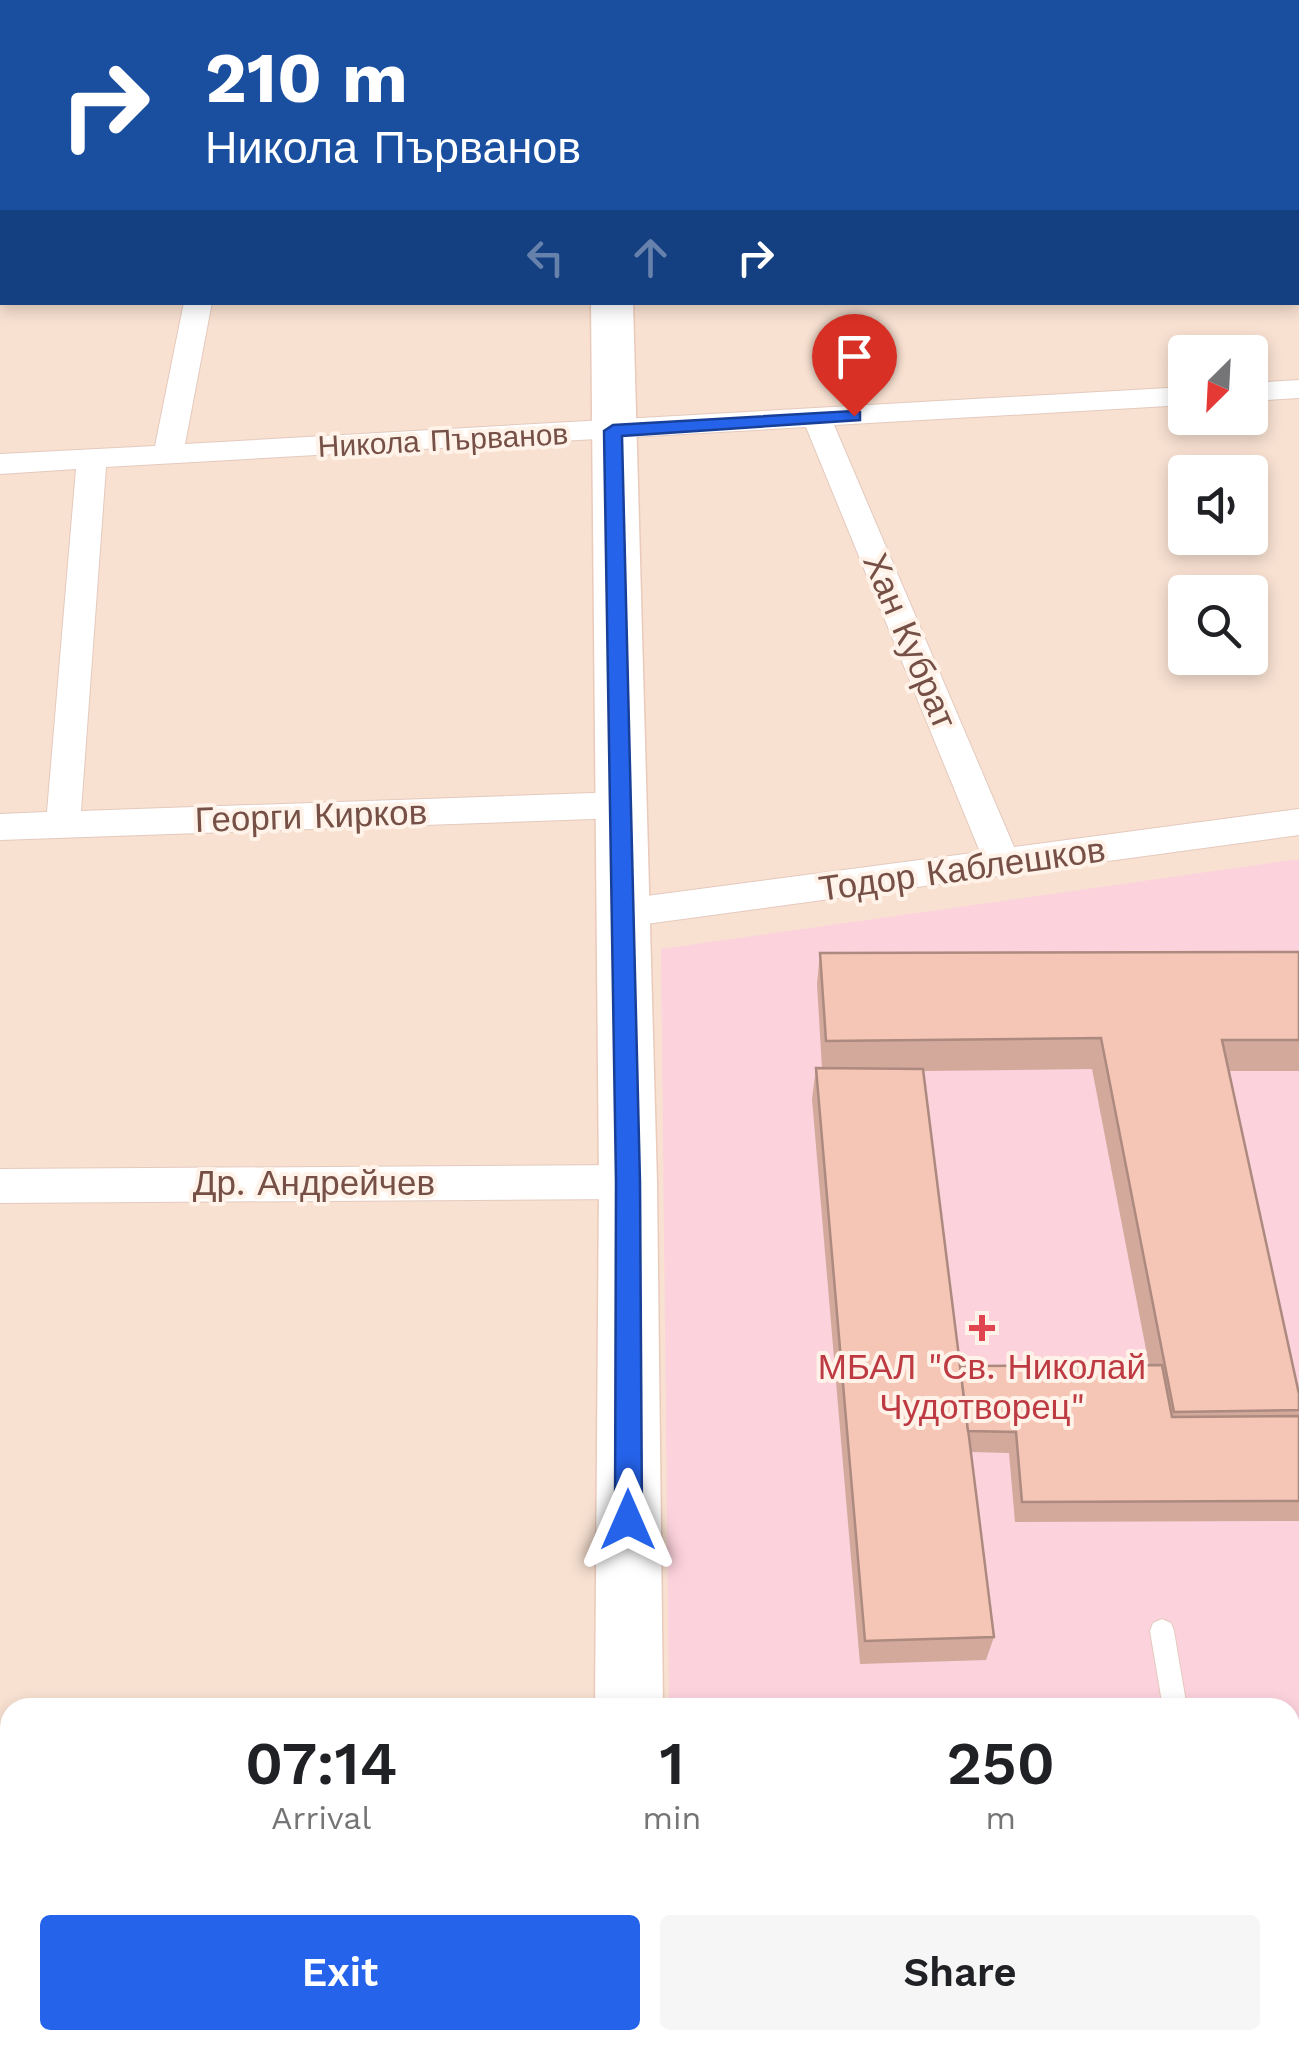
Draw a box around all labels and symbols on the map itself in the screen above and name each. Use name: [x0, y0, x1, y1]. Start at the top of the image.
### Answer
pin: [812, 314, 897, 417]
north arrow: [1168, 335, 1268, 435]
street label: Никола Първанов: [317, 416, 569, 464]
street label: Хан Кубрат: [854, 547, 966, 735]
street label: Георги Кирков: [194, 791, 428, 841]
street label: Тодор Каблешков: [816, 828, 1108, 910]
street label: Др. Андрейчев: [193, 1162, 435, 1204]
marker: МБАЛ "Св. Николай Чудотворец": [969, 1315, 995, 1341]
place label: МБАЛ "Св. Николай Чудотворец": [818, 1346, 1146, 1428]
position arrow: [576, 1468, 680, 1572]

